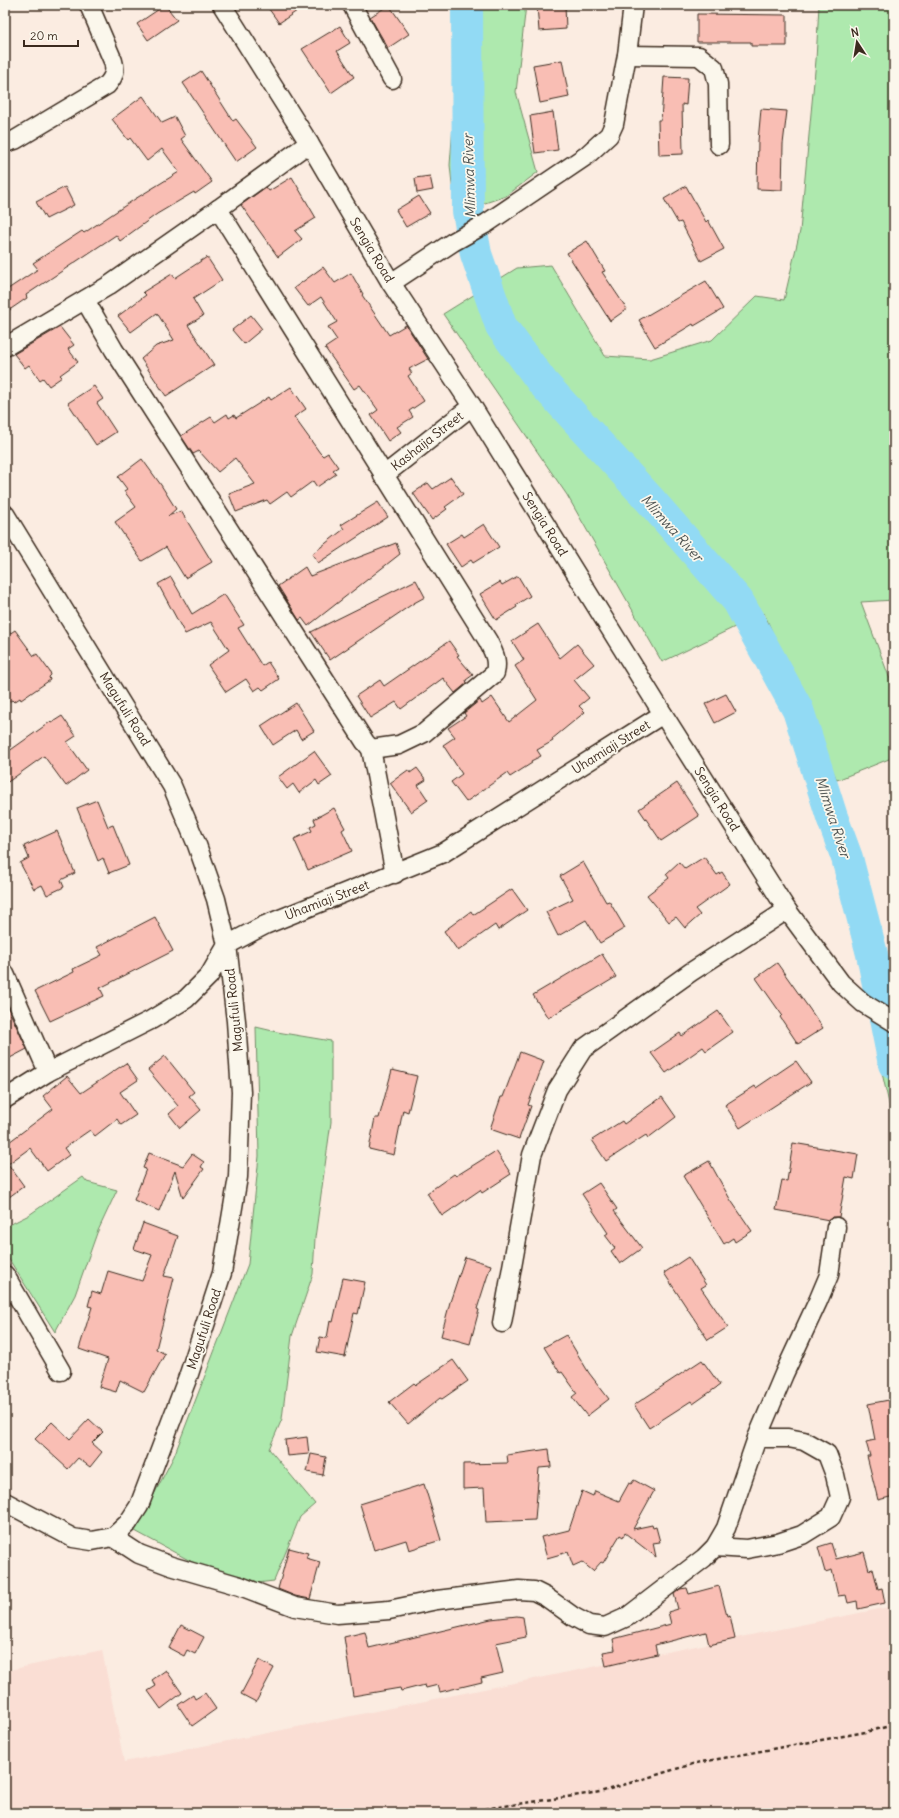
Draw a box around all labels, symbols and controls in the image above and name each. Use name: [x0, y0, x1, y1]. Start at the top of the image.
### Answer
scale bar: [24, 22, 78, 48]
north arrow: [837, 22, 877, 62]
text: N: [850, 25, 860, 40]
text: 20 m: [30, 28, 58, 43]
water label: Mlimwa River: [458, 131, 479, 218]
street label: Sengia Road: [346, 214, 398, 286]
street label: Kashaija Street: [387, 407, 467, 475]
street label: Sengia Road: [518, 489, 572, 560]
water label: Mlimwa River: [637, 491, 708, 567]
street label: Magufuli Road: [96, 669, 155, 749]
street label: Uhamiaji Street: [569, 716, 654, 778]
street label: Sengia Road: [690, 764, 744, 835]
water label: Mlimwa River: [811, 774, 855, 862]
street label: Uhamiaji Street: [282, 876, 372, 924]
street label: Magufuli Road: [221, 967, 247, 1053]
street label: Magufuli Road: [183, 1286, 225, 1372]

